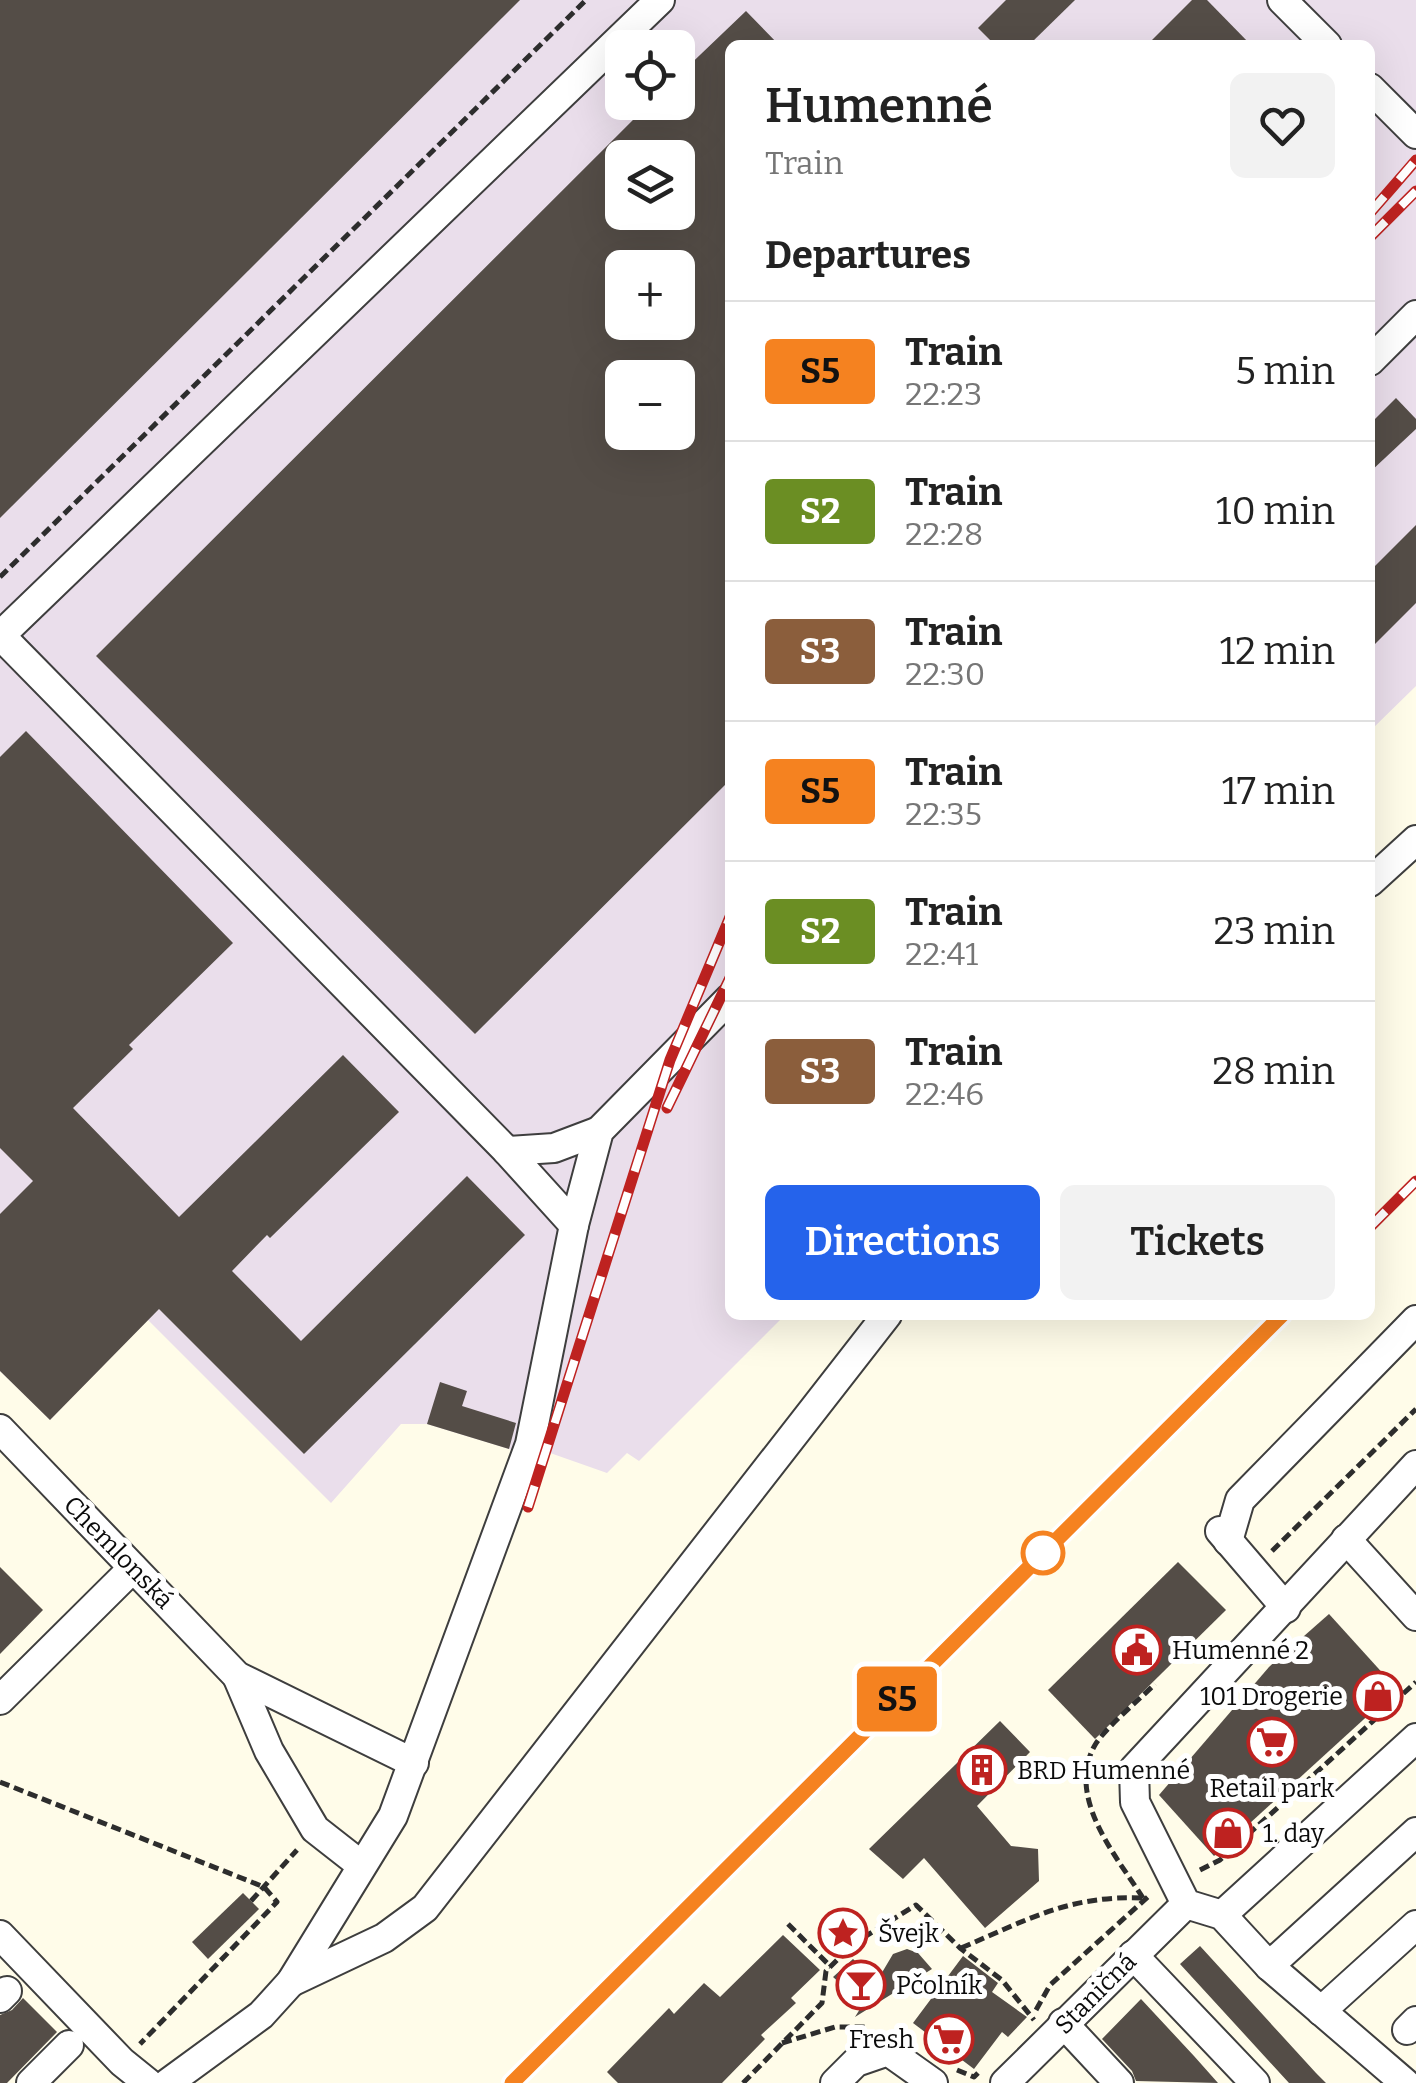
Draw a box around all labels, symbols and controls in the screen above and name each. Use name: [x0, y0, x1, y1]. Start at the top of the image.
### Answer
map controls: [605, 30, 695, 450]
button: locate: [605, 30, 695, 120]
button: heart: [1230, 73, 1335, 178]
text: Humenné: [765, 77, 993, 135]
button: layers: [605, 140, 695, 230]
text: Train: [765, 144, 843, 182]
text: Departures: [765, 232, 971, 278]
button: +: [605, 250, 695, 340]
text: Train: [905, 329, 1002, 375]
text: 5 min: [1235, 348, 1335, 394]
text: S5: [800, 350, 840, 392]
button: −: [605, 360, 695, 450]
text: 22:23: [905, 375, 982, 413]
text: Train: [905, 469, 1002, 515]
text: 10 min: [1216, 488, 1335, 534]
text: S2: [800, 490, 840, 532]
text: 22:28: [905, 515, 983, 553]
text: Train: [905, 609, 1002, 655]
text: 12 min: [1220, 628, 1335, 674]
text: S3: [799, 630, 841, 672]
text: 22:30: [905, 655, 985, 693]
text: Train: [905, 749, 1002, 795]
text: 17 min: [1222, 768, 1335, 814]
text: S5: [800, 770, 840, 812]
text: 22:35: [905, 795, 982, 833]
text: Train: [905, 889, 1002, 935]
text: 23 min: [1213, 908, 1335, 954]
text: S2: [800, 910, 840, 952]
text: 22:41: [905, 935, 978, 973]
text: Train: [905, 1029, 1002, 1075]
text: 28 min: [1212, 1048, 1335, 1094]
text: S3: [799, 1050, 841, 1092]
text: 22:46: [905, 1075, 984, 1113]
button: Directions: [765, 1185, 1040, 1300]
button: Tickets: [1060, 1185, 1335, 1300]
street label: Chemlonská: [57, 1490, 180, 1615]
unlabelled marker: [1022, 1532, 1064, 1574]
public building icon: Humenné 2: [1111, 1624, 1163, 1676]
place label: Humenné 2: [1172, 1636, 1309, 1666]
line badge: S5: [852, 1666, 942, 1732]
shop icon: 101 Drogerie: [1352, 1670, 1404, 1722]
text: S5: [877, 1678, 917, 1720]
place label: 101 Drogerie: [1200, 1682, 1343, 1712]
supermarket icon: Retail park: [1246, 1716, 1298, 1768]
building icon: BRD Humenné: [956, 1744, 1008, 1796]
place label: BRD Humenné: [1017, 1756, 1190, 1786]
place label: Retail park: [1209, 1774, 1335, 1804]
shop icon: 1. day: [1202, 1807, 1254, 1859]
place label: 1. day: [1263, 1819, 1325, 1849]
place icon: Švejk: [817, 1907, 869, 1959]
place label: Švejk: [878, 1918, 940, 1949]
street label: Staničná: [1049, 1947, 1143, 2041]
bar icon: Pčolník: [835, 1959, 887, 2011]
place label: Pčolník: [896, 1971, 983, 2001]
supermarket icon: Fresh: [923, 2013, 975, 2065]
place label: Fresh: [849, 2025, 914, 2055]

